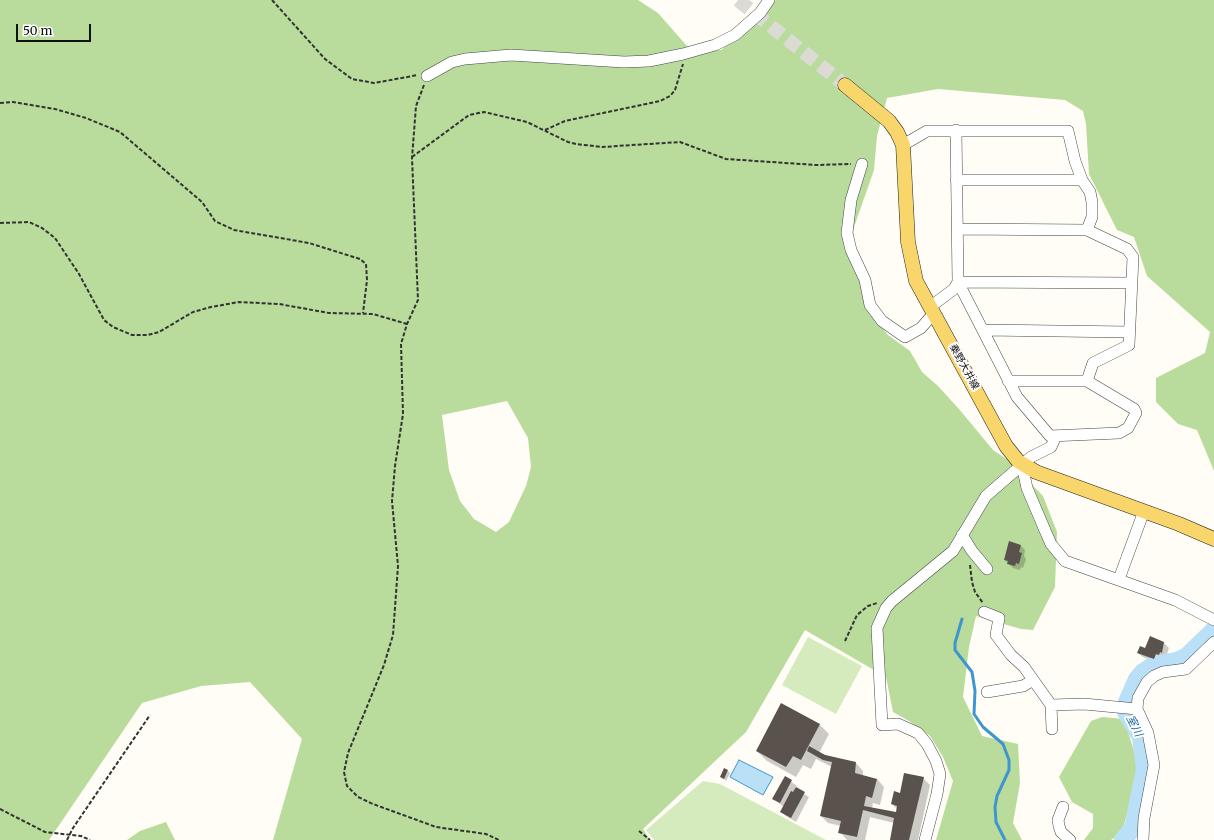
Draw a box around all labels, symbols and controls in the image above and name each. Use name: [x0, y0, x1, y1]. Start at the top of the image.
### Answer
scale bar: [18, 16, 93, 42]
text: 50 m: [23, 23, 52, 38]
street label: 秦野大井線: [947, 342, 981, 392]
water label: 室川: [1123, 713, 1145, 739]

